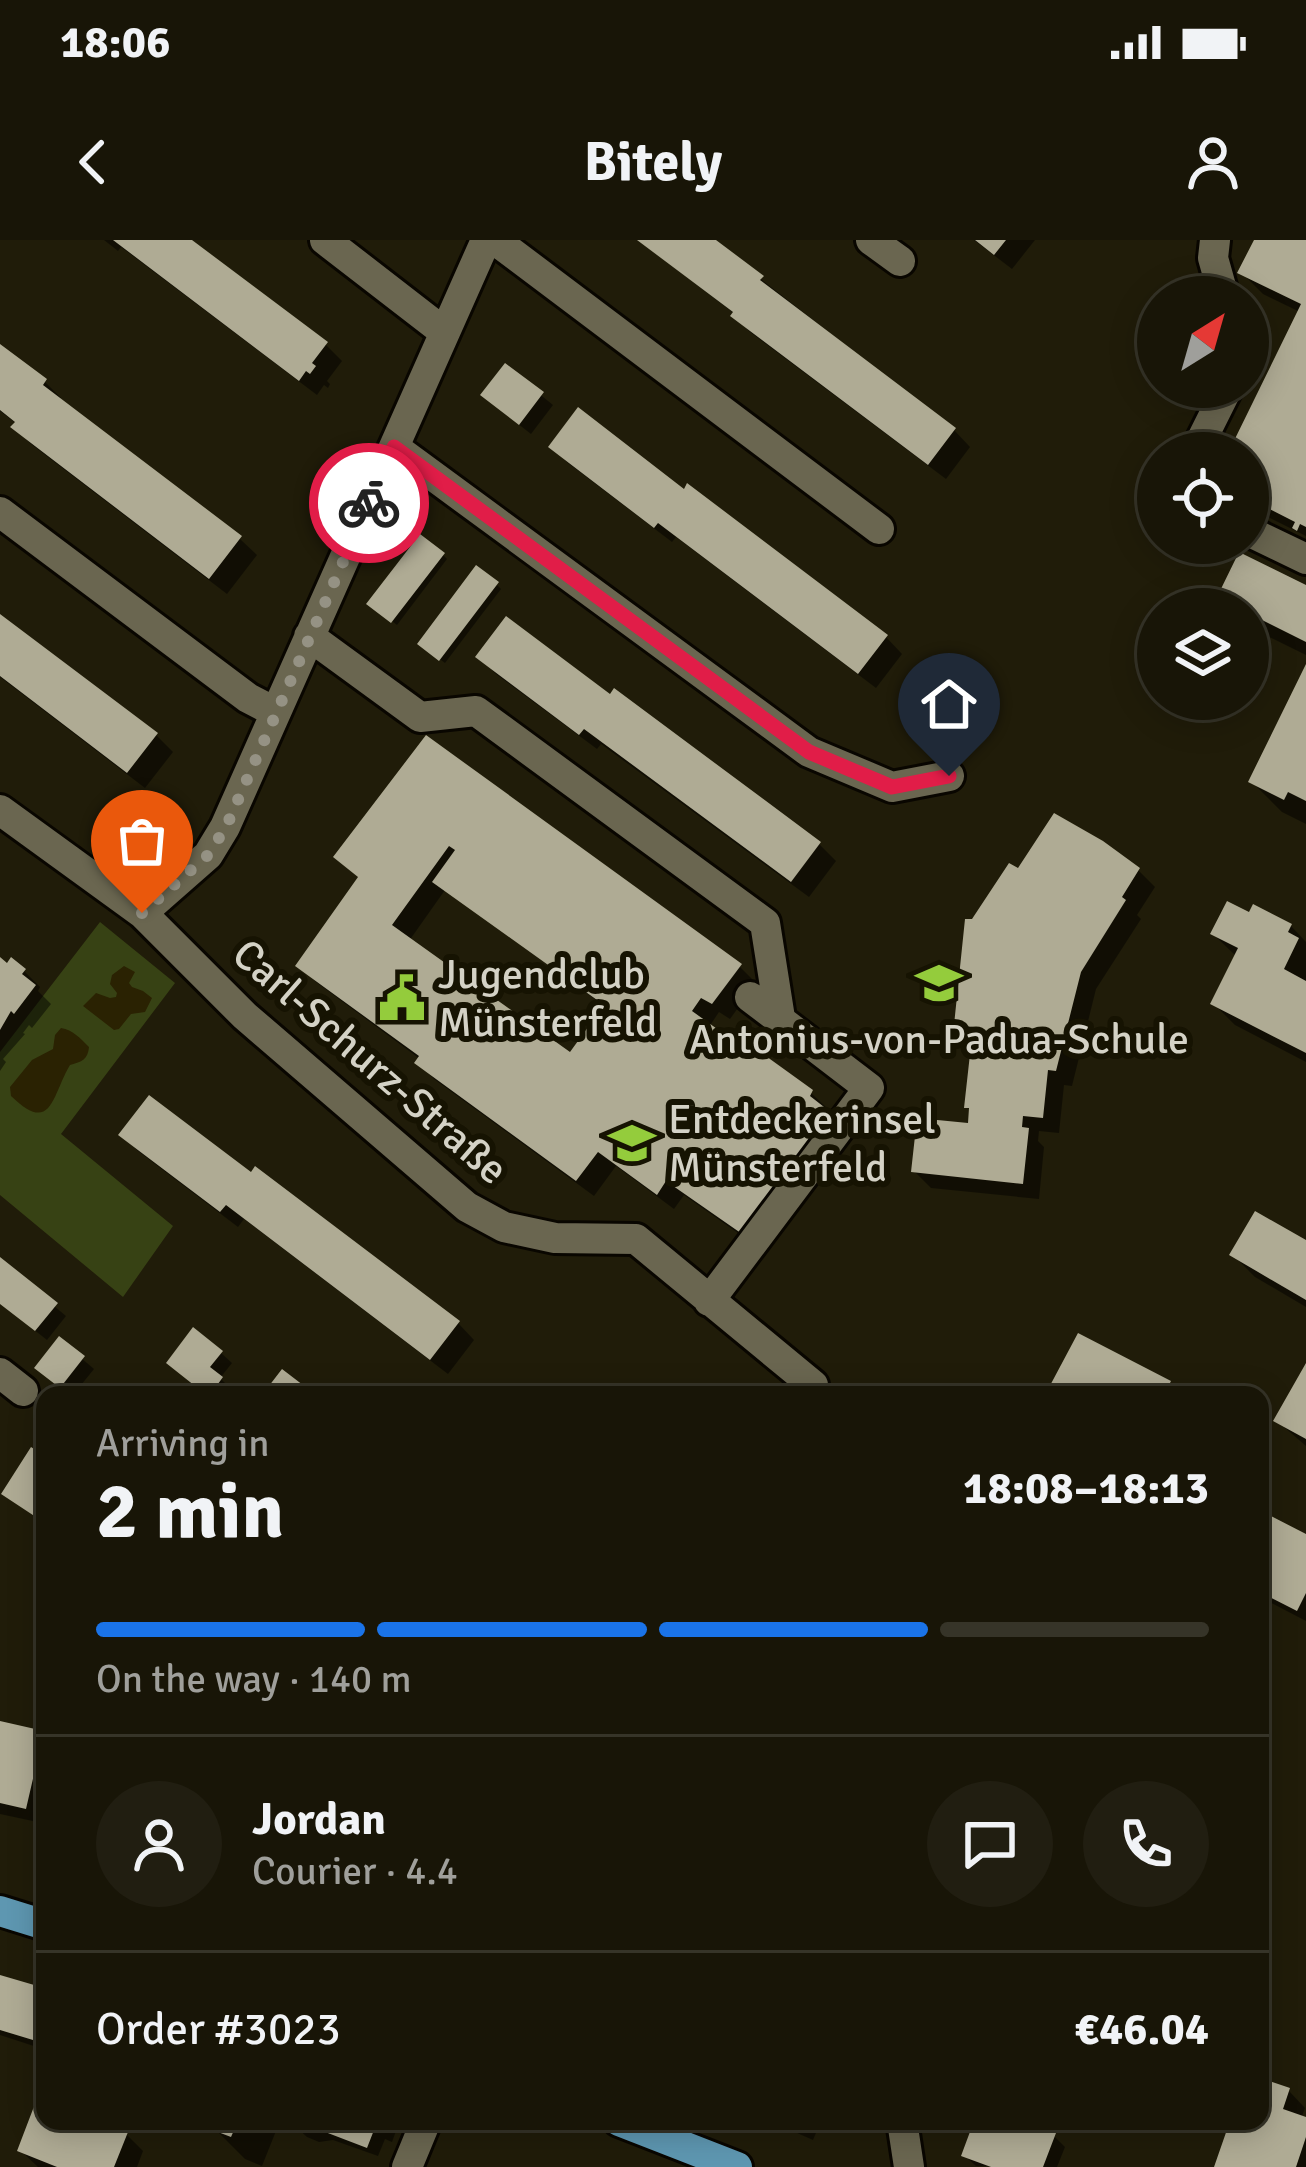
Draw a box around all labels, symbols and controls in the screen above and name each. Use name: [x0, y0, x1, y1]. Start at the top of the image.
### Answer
text: 18:06: [60, 15, 170, 70]
icon: back: [60, 129, 126, 195]
text: Bitely: [584, 129, 722, 196]
icon: person: [1180, 129, 1246, 195]
north arrow: [1137, 276, 1269, 408]
map controls: [1137, 276, 1269, 720]
button: locate: [1137, 432, 1269, 564]
courier: [309, 443, 429, 563]
icon: bike: [336, 470, 402, 536]
button: layers: [1137, 588, 1269, 720]
pin: [898, 653, 1000, 776]
icon: home: [916, 671, 982, 737]
pin: [91, 790, 193, 913]
icon: bag: [109, 808, 175, 874]
street label: Carl-Schurz-Straße: [222, 929, 518, 1195]
place label: Jugendclub Münsterfeld: [438, 949, 657, 1048]
school or university icon: Antonius-von-Padua-Schule: [914, 958, 964, 1008]
public building icon: Jugendclub Münsterfeld: [377, 973, 427, 1023]
place label: Antonius-von-Padua-Schule: [689, 1014, 1189, 1065]
place label: Entdeckerinsel Münsterfeld: [668, 1094, 936, 1193]
school or university icon: Entdeckerinsel Münsterfeld: [607, 1118, 657, 1168]
text: Arriving in: [96, 1419, 270, 1467]
text: 18:08–18:13: [963, 1461, 1209, 1516]
text: 2 min: [96, 1464, 284, 1560]
text: On the way · 140 m: [96, 1655, 412, 1703]
button: person: [96, 1781, 222, 1907]
button: chat: [927, 1781, 1053, 1907]
button: phone: [1083, 1781, 1209, 1907]
text: Jordan: [252, 1792, 386, 1847]
text: Courier · 4.4: [252, 1847, 458, 1895]
text: Order #3023: [96, 2002, 341, 2057]
text: €46.04: [1075, 2002, 1209, 2057]

